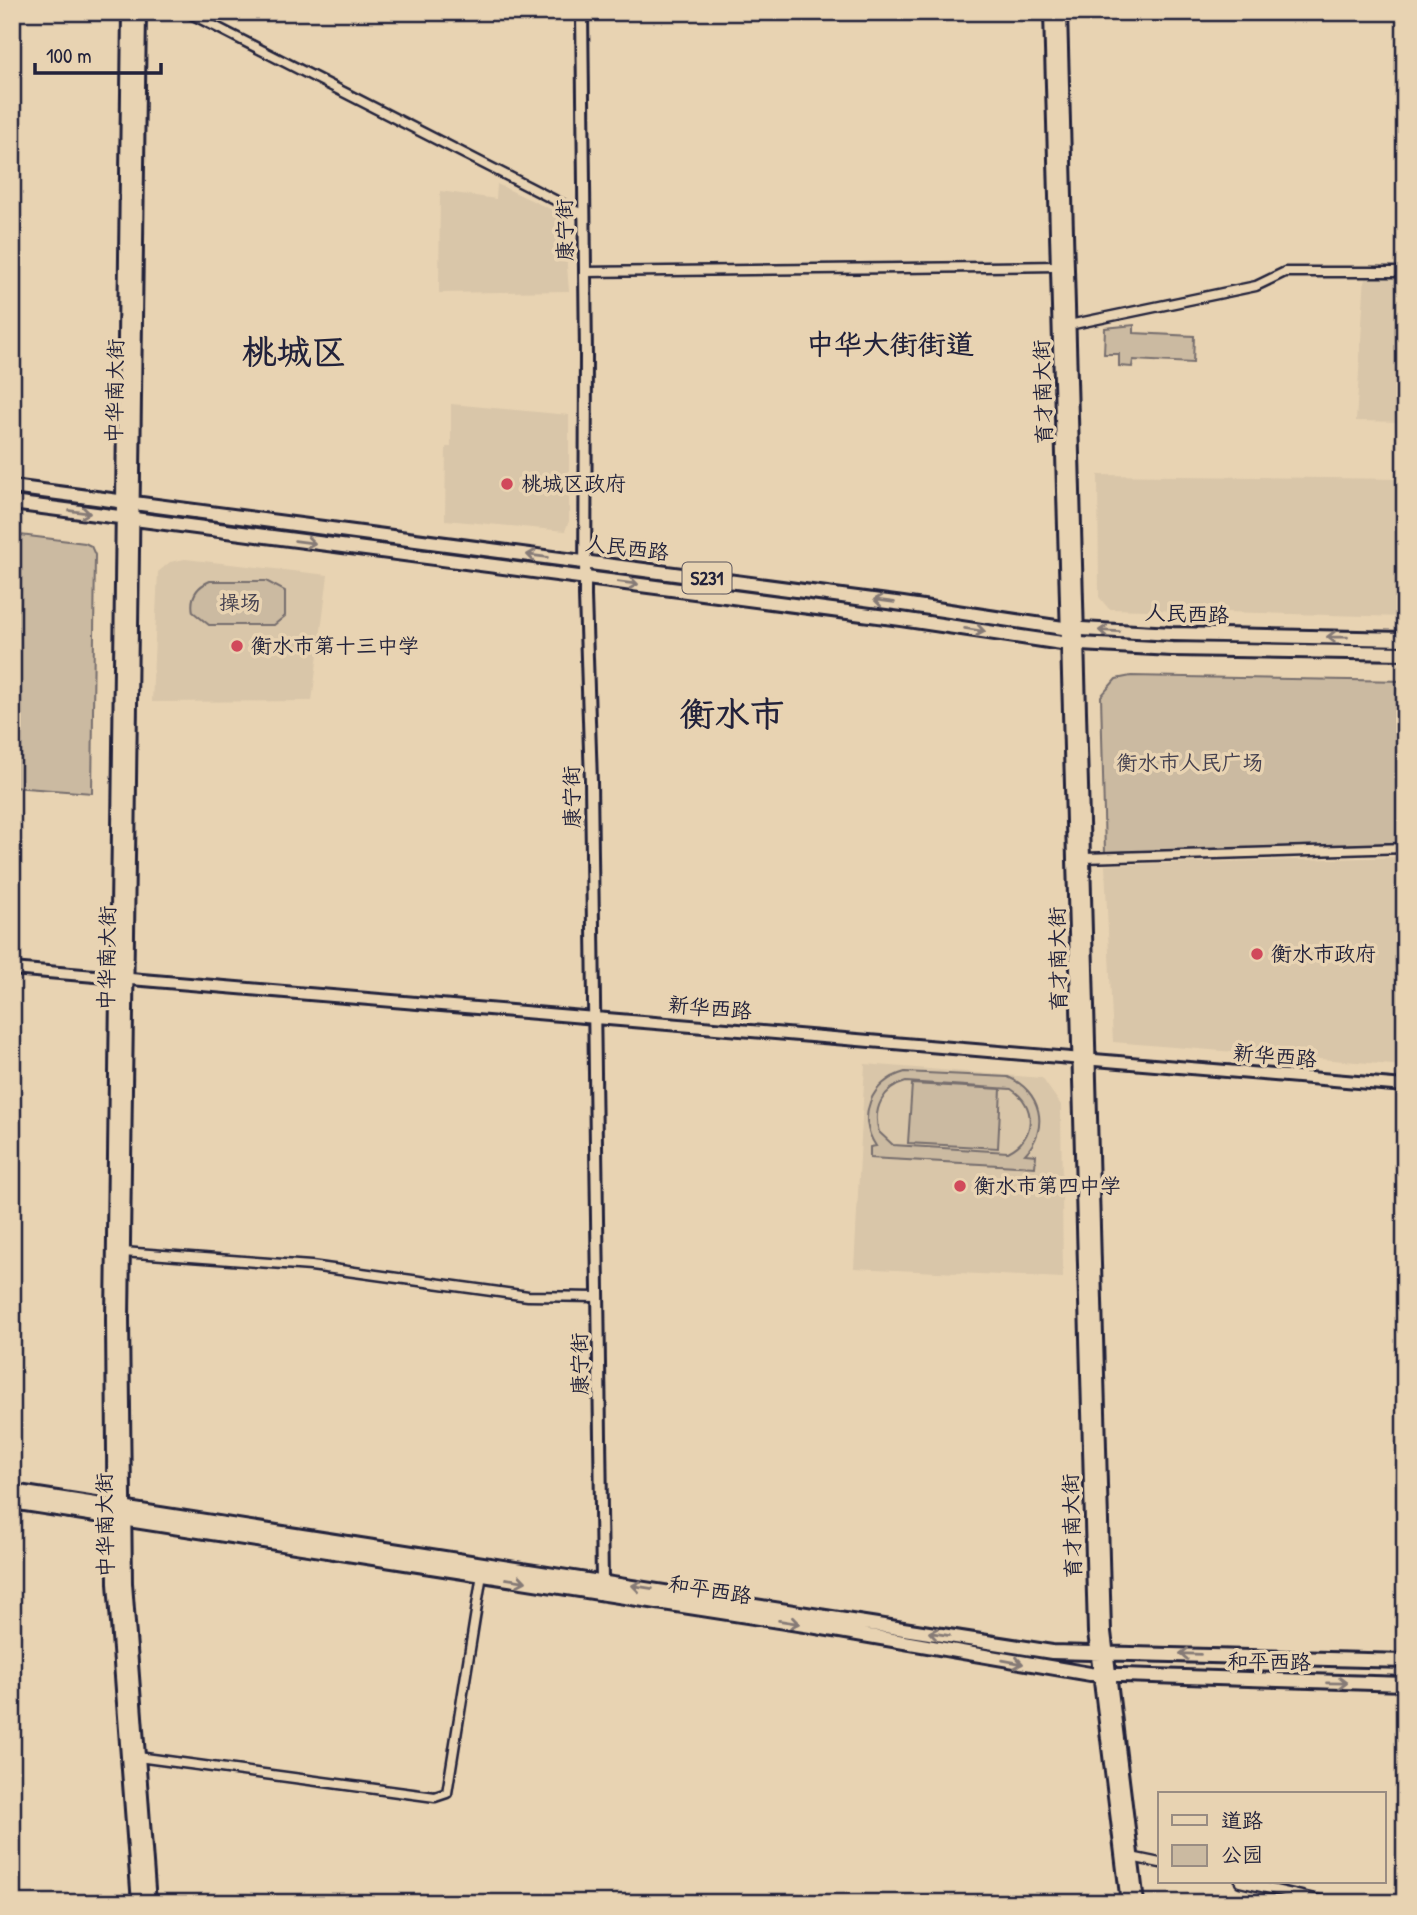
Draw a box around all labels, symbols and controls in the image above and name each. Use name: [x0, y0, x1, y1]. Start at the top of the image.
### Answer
scale bar: [35, 32, 161, 76]
text: 100 m: [46, 41, 92, 70]
street label: 康宁街: [549, 198, 580, 262]
district label: 中华大街街道: [806, 325, 974, 363]
district label: 桃城区: [241, 328, 347, 375]
street label: 中华南大街: [99, 338, 130, 444]
street label: 育才南大街: [1026, 339, 1059, 445]
place label: 桃城区政府: [521, 469, 626, 498]
marker: 桃城区政府: [499, 476, 515, 492]
one-way arrow: [68, 505, 91, 518]
street label: 人民西路: [584, 528, 671, 567]
one-way arrow: [294, 535, 316, 548]
one-way arrow: [526, 550, 548, 563]
road number: S231: [682, 562, 732, 594]
one-way arrow: [616, 577, 639, 590]
park label: 操场: [219, 588, 261, 617]
one-way arrow: [873, 594, 896, 607]
street label: 人民西路: [1145, 598, 1229, 629]
one-way arrow: [963, 624, 986, 637]
one-way arrow: [1098, 624, 1121, 637]
one-way arrow: [1325, 630, 1348, 644]
place label: 衡水市第十三中学: [251, 631, 419, 660]
marker: 衡水市第十三中学: [229, 638, 245, 654]
district label: 衡水市: [679, 690, 785, 737]
park label: 衡水市人民广场: [1117, 748, 1264, 777]
street label: 康宁街: [556, 765, 587, 829]
street label: 中华南大街: [91, 905, 122, 1011]
street label: 育才南大街: [1042, 906, 1073, 1012]
place label: 衡水市政府: [1271, 939, 1376, 968]
marker: 衡水市政府: [1249, 946, 1265, 962]
street label: 新华西路: [667, 989, 753, 1026]
street label: 新华西路: [1232, 1037, 1318, 1074]
place label: 衡水市第四中学: [974, 1171, 1121, 1200]
marker: 衡水市第四中学: [952, 1178, 968, 1194]
street label: 康宁街: [564, 1332, 595, 1396]
street label: 中华南大街: [89, 1472, 120, 1578]
street label: 育才南大街: [1055, 1473, 1088, 1579]
street label: 和平西路: [666, 1569, 754, 1610]
one-way arrow: [504, 1573, 526, 1586]
one-way arrow: [631, 1580, 654, 1593]
one-way arrow: [777, 1616, 800, 1629]
one-way arrow: [928, 1627, 951, 1640]
street label: 和平西路: [1227, 1646, 1311, 1677]
one-way arrow: [1178, 1647, 1201, 1661]
one-way arrow: [1001, 1656, 1024, 1669]
one-way arrow: [1325, 1676, 1348, 1689]
legend: [1158, 1792, 1386, 1884]
text: 道路: [1221, 1806, 1263, 1835]
text: 公园: [1221, 1840, 1263, 1869]

